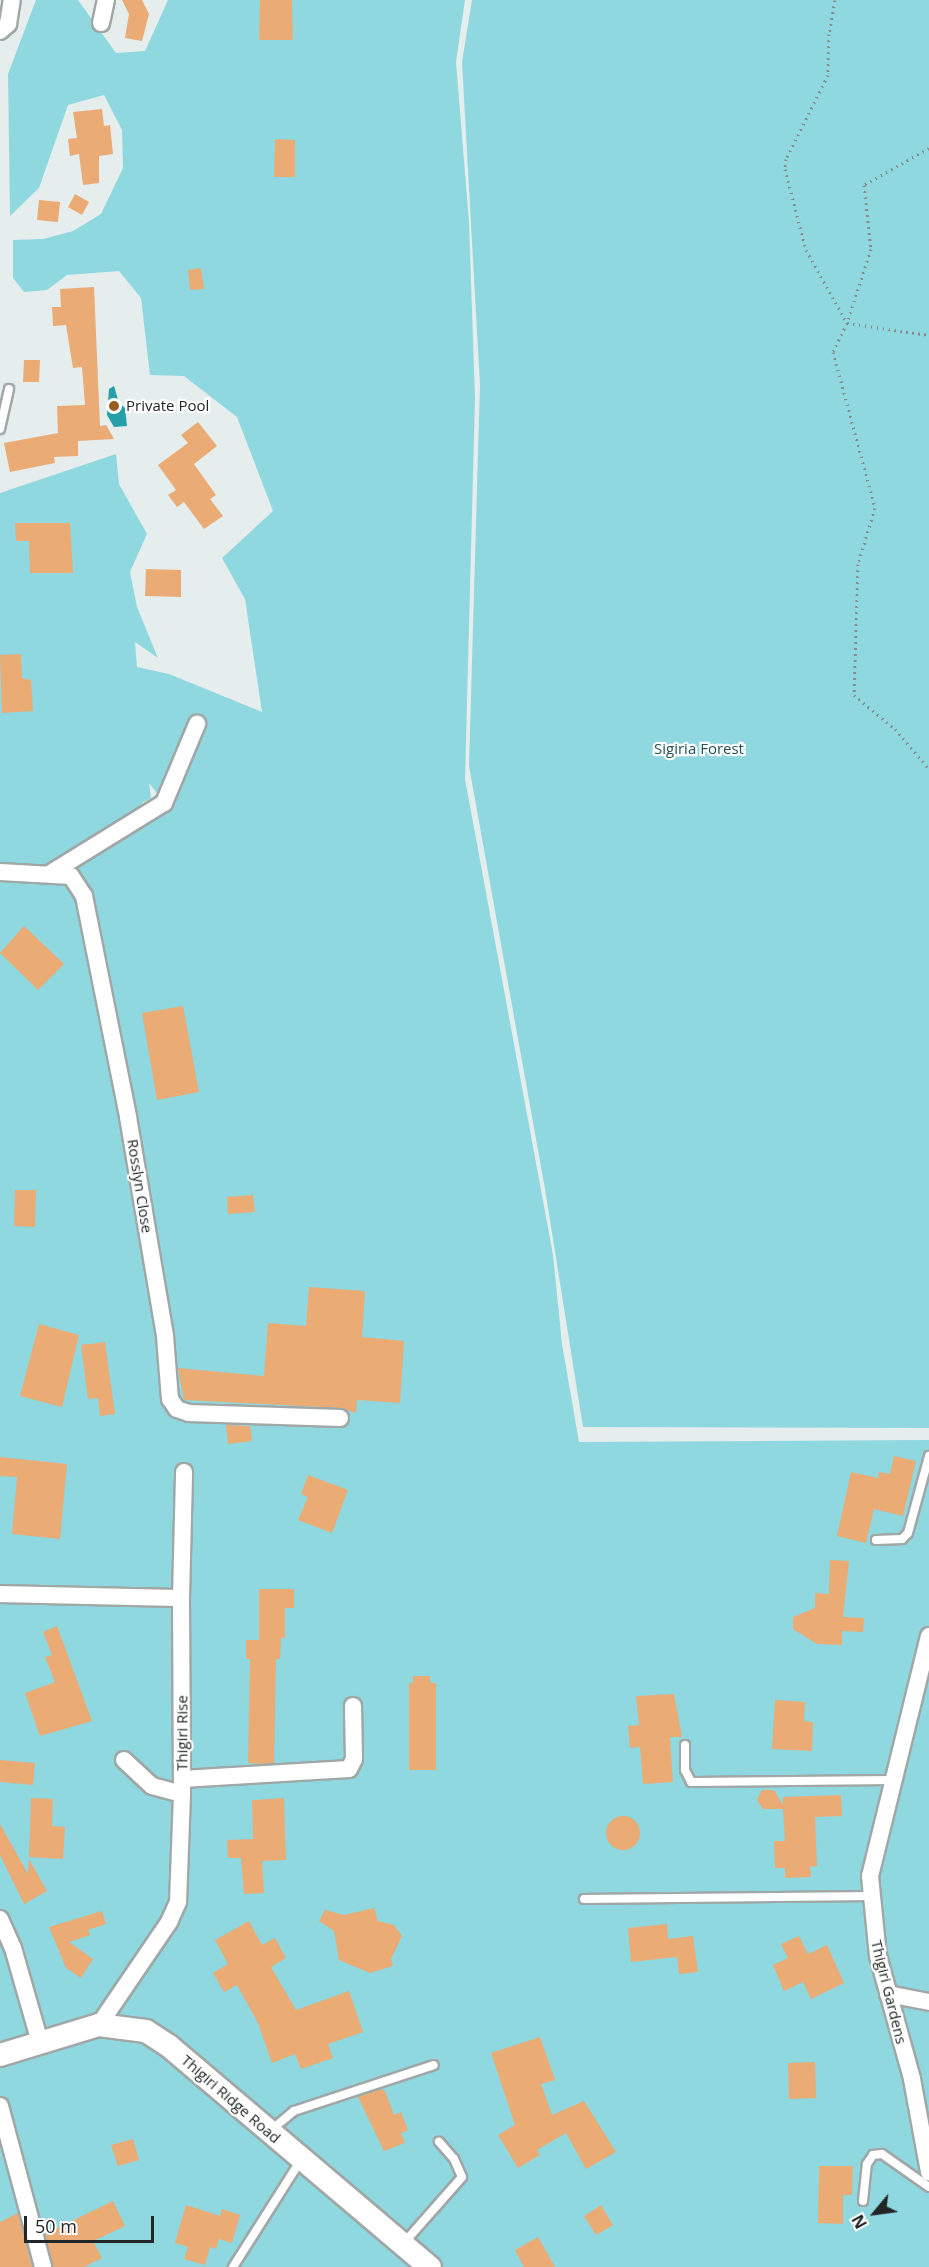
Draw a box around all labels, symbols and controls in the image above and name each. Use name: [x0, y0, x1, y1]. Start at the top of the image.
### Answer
place label: Private Pool: [126, 397, 209, 415]
marker: Private Pool: [107, 399, 121, 413]
park label: Sigiria Forest: [654, 740, 744, 758]
street label: Rosslyn Close: [124, 1138, 156, 1234]
street label: Thigiri Rise: [173, 1695, 191, 1771]
street label: Thigiri Gardens: [867, 1938, 911, 2046]
street label: Thigiri Ridge Road: [178, 2051, 284, 2147]
north arrow: [845, 2183, 905, 2243]
scale bar: [27, 2204, 158, 2242]
text: N: [846, 2211, 872, 2233]
text: 50 m: [35, 2214, 77, 2238]

